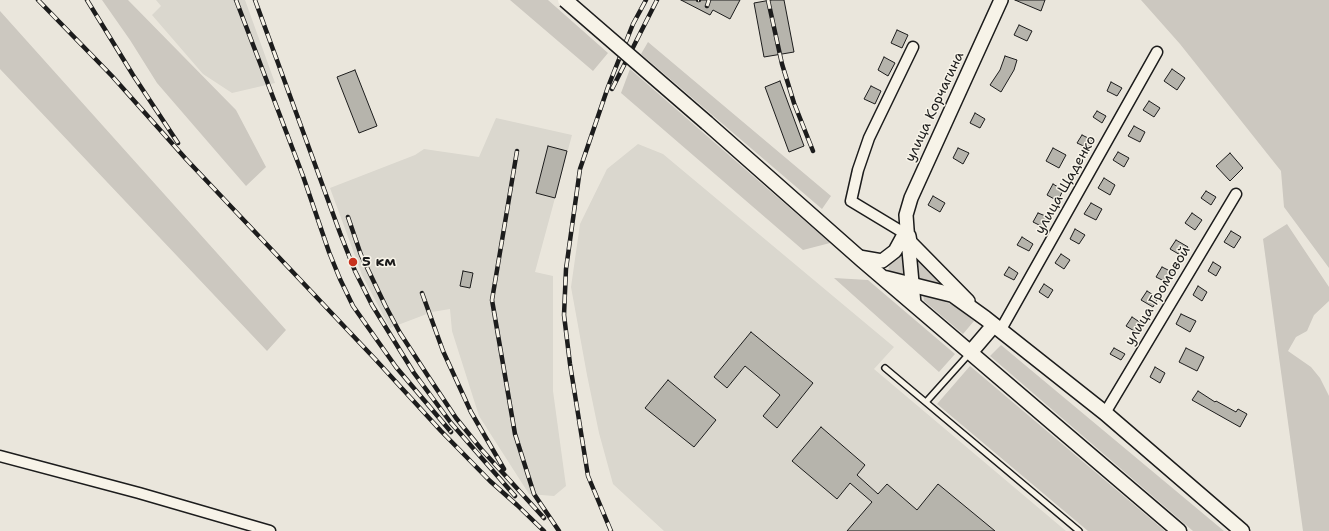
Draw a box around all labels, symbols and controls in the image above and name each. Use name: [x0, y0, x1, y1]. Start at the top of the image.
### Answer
street label: улица Корчагина: [902, 49, 968, 165]
street label: улица Щаденко: [1032, 133, 1100, 237]
street label: улица Громовой: [1122, 243, 1194, 349]
place label: 5 км: [362, 254, 396, 270]
marker: 5 км: [347, 256, 359, 268]

